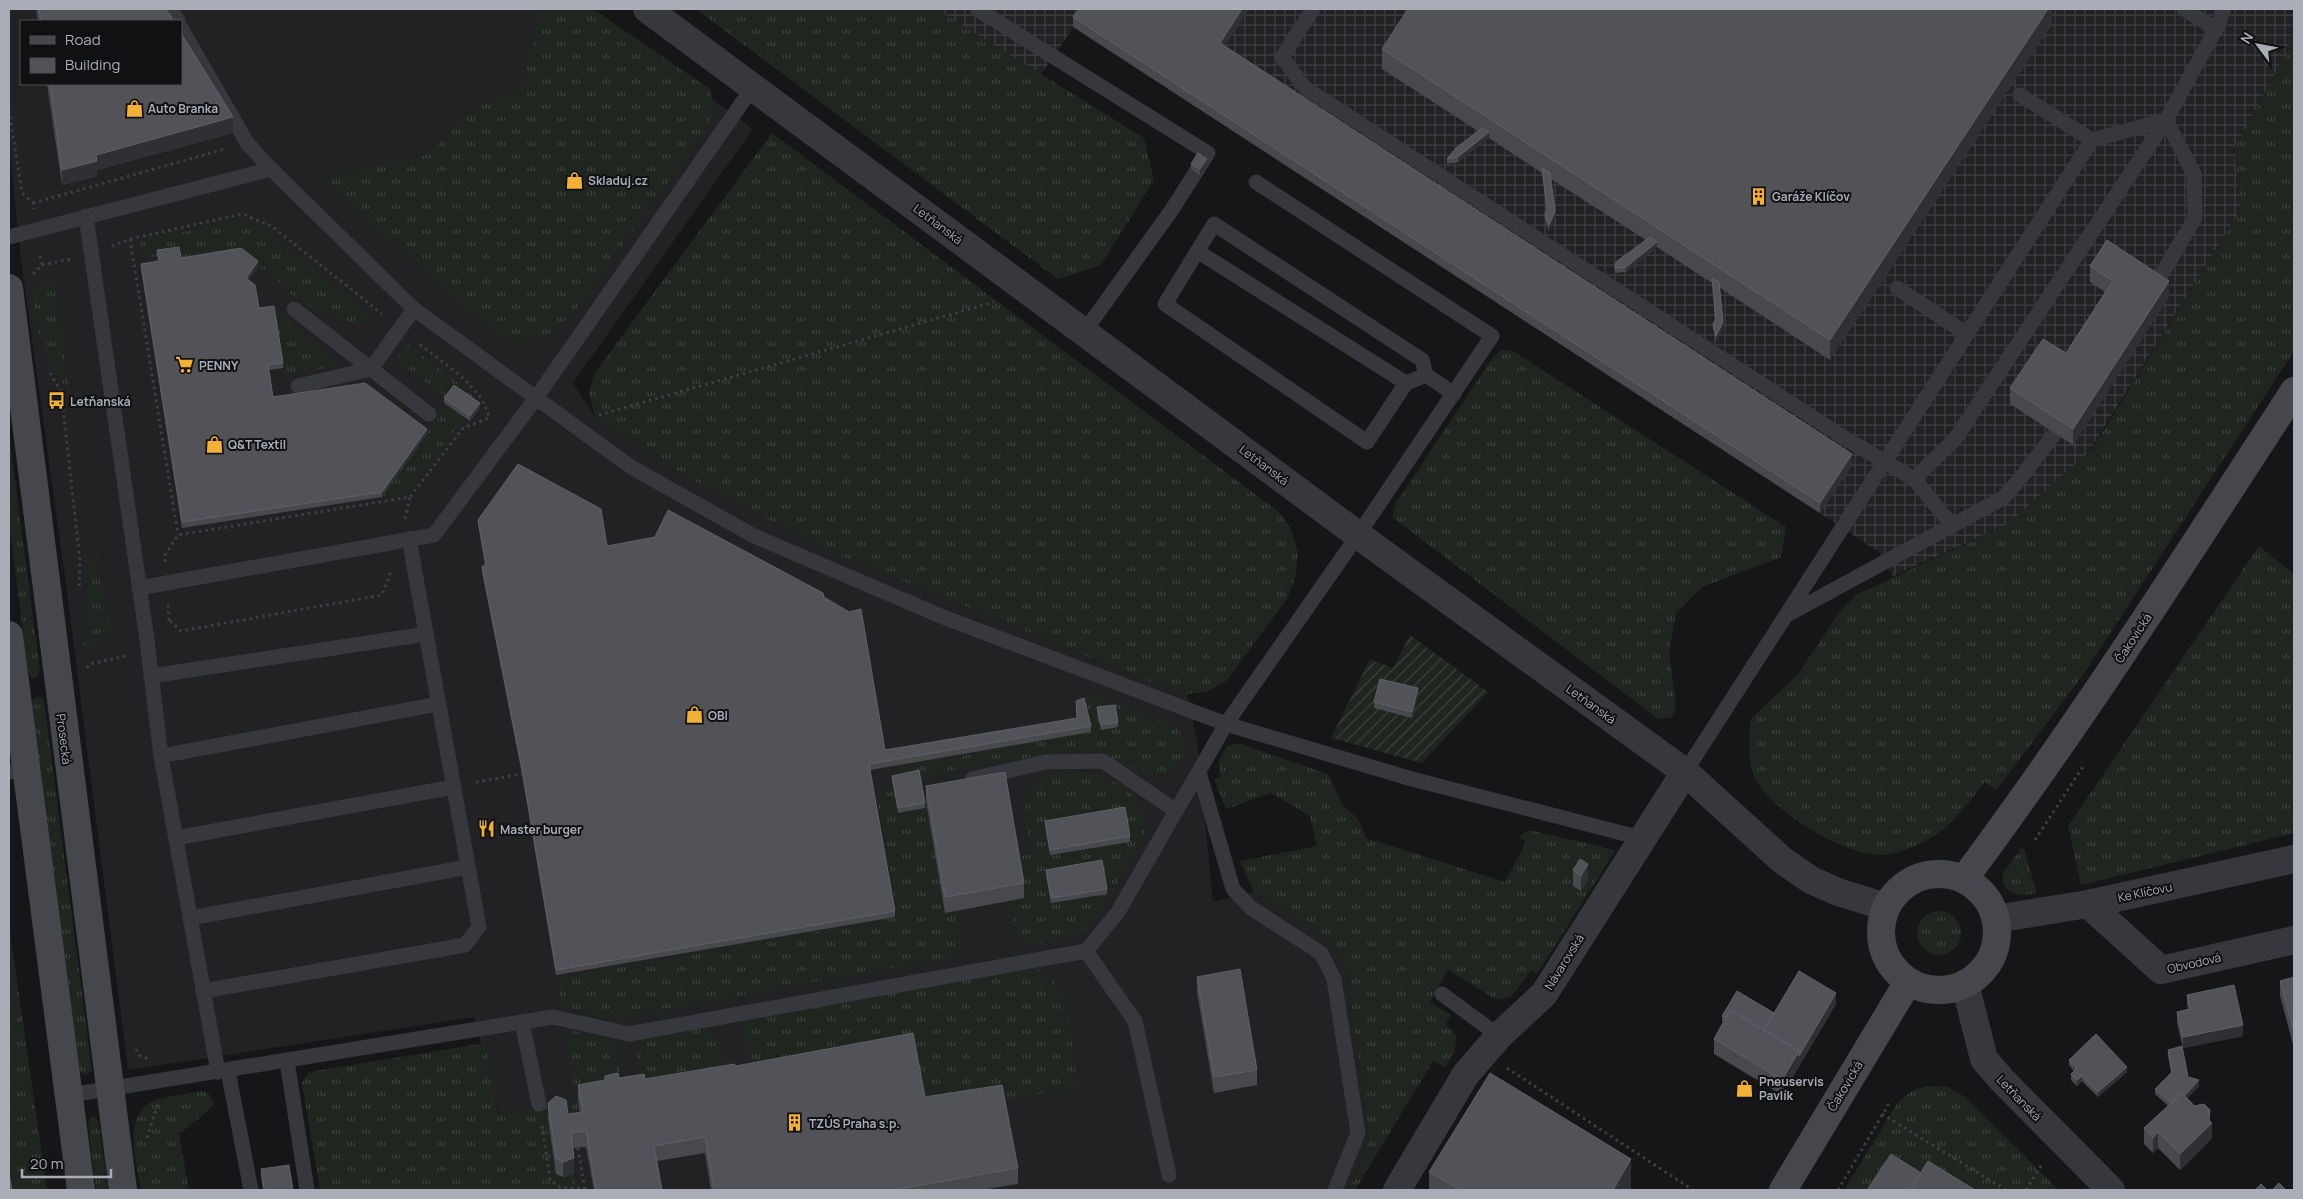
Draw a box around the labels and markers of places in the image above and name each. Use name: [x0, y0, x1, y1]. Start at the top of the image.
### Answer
shop icon: Auto Branka: [124, 98, 144, 118]
place label: Auto Branka: [148, 100, 218, 117]
shop icon: Skladuj.cz: [564, 170, 584, 190]
place label: Skladuj.cz: [588, 172, 648, 189]
building icon: Garáže Klíčov: [1748, 186, 1768, 206]
place label: Garáže Klíčov: [1772, 188, 1850, 205]
supermarket icon: PENNY: [175, 355, 195, 375]
place label: PENNY: [199, 357, 239, 374]
bus stop icon: Letňanská: [46, 391, 66, 411]
place label: Letňanská: [70, 393, 131, 410]
shop icon: Q&T Textil: [204, 434, 224, 454]
place label: Q&T Textil: [228, 436, 286, 453]
shop icon: OBI: [684, 705, 704, 725]
place label: OBI: [708, 707, 728, 724]
restaurant icon: Master burger: [476, 819, 496, 839]
place label: Master burger: [500, 821, 582, 838]
place label: Pneuservis Pavlík: [1759, 1073, 1824, 1104]
shop icon: Pneuservis Pavlík: [1735, 1078, 1755, 1098]
building icon: TZÚS Praha s.p.: [785, 1113, 805, 1133]
place label: TZÚS Praha s.p.: [809, 1115, 900, 1132]

